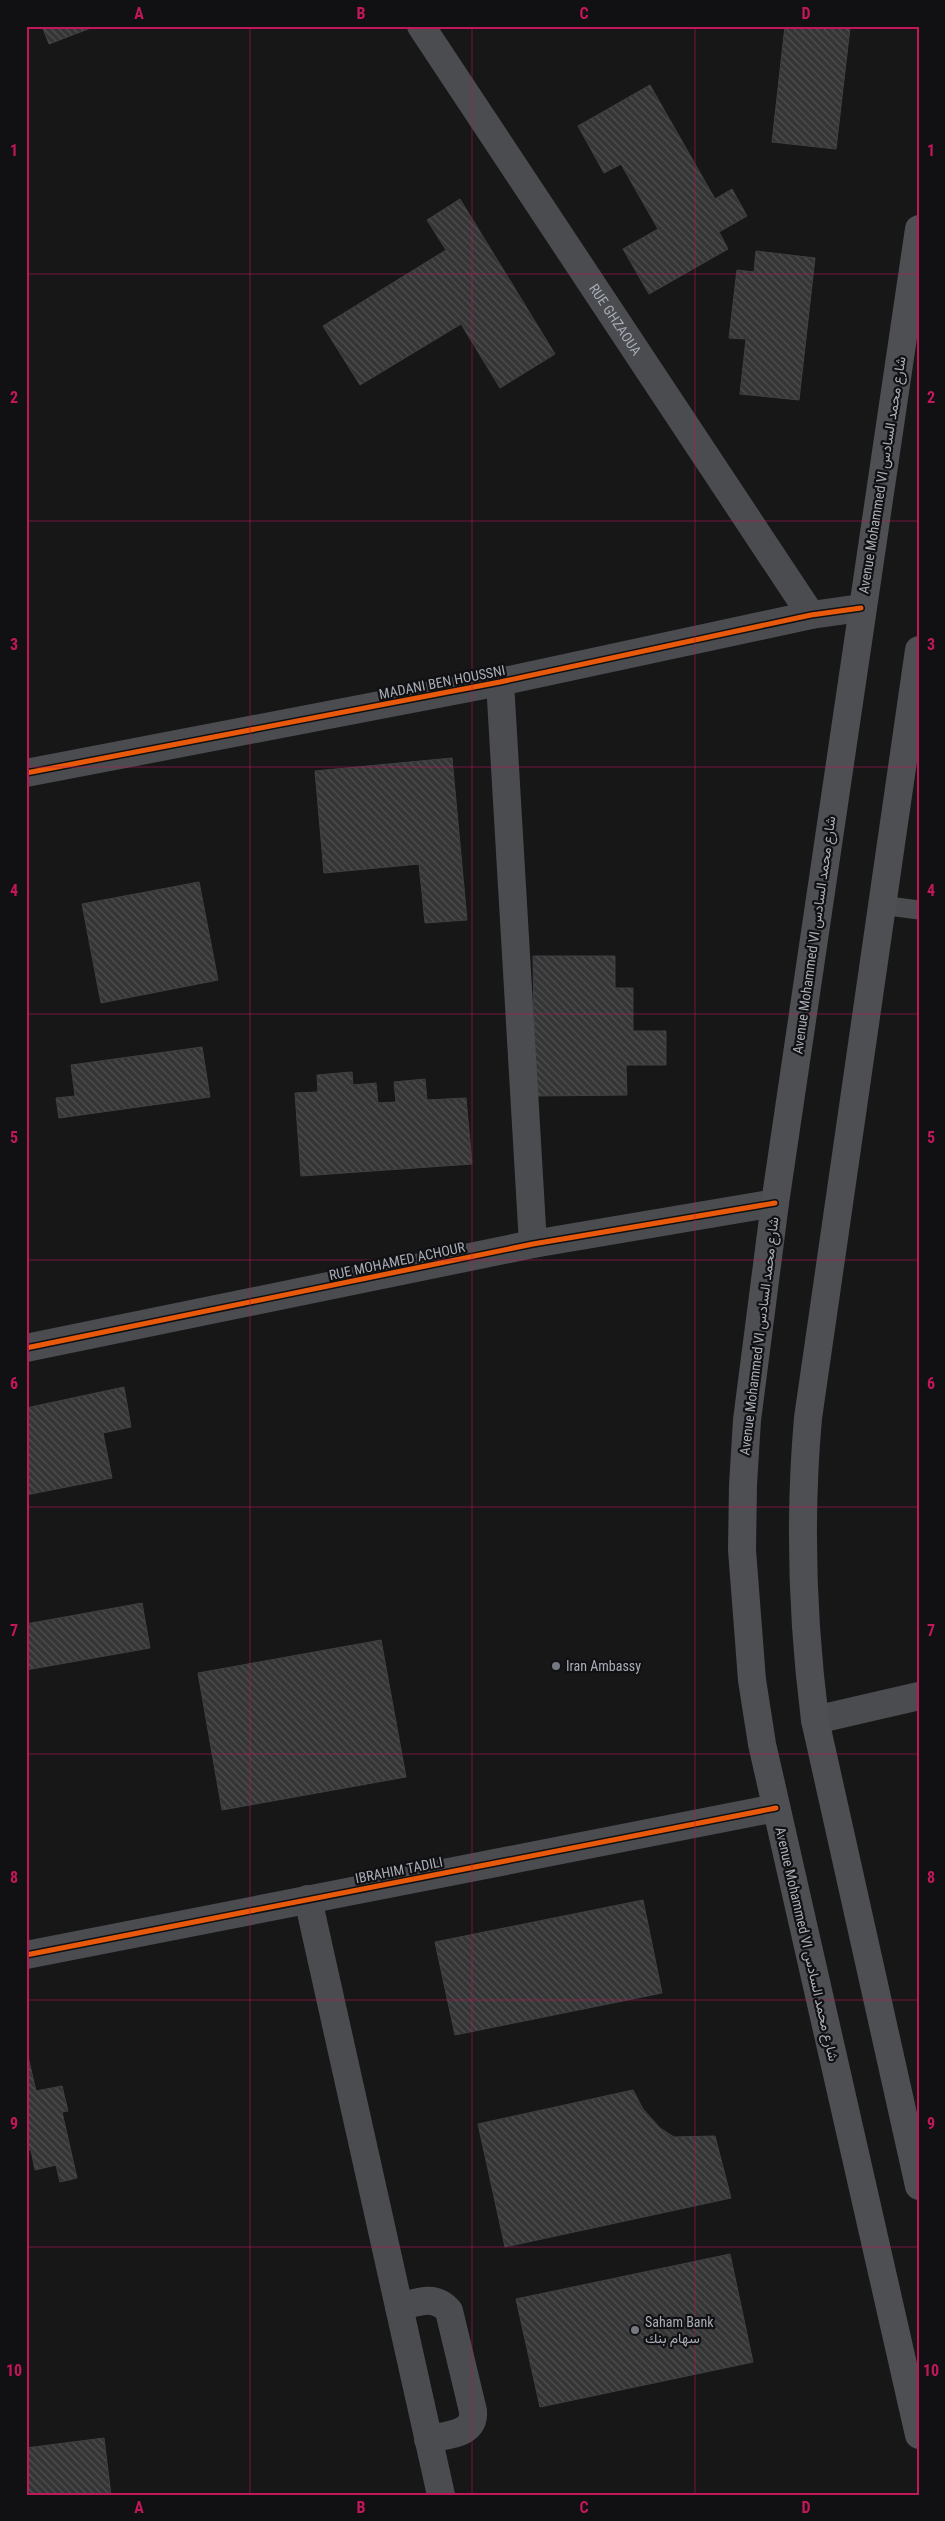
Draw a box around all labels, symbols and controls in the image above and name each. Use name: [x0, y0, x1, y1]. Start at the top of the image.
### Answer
text: A: [134, 4, 144, 23]
text: B: [357, 4, 366, 23]
text: C: [579, 4, 589, 23]
text: D: [801, 4, 811, 23]
text: 1: [10, 141, 18, 160]
text: 1: [927, 141, 935, 160]
street label: RUE GHZAOUA: [586, 281, 645, 358]
street label: Avenue Mohammed VI شارع محمد السادس: [855, 355, 912, 595]
text: 2: [10, 388, 18, 407]
text: 2: [927, 388, 935, 407]
text: 3: [10, 635, 18, 654]
text: 3: [927, 635, 935, 654]
street label: MADANI BEN HOUSSNI: [378, 662, 506, 702]
street label: Avenue Mohammed VI شارع محمد السادس: [789, 815, 842, 1055]
text: 4: [10, 881, 18, 900]
text: 4: [927, 881, 935, 900]
text: 5: [10, 1128, 18, 1147]
text: 5: [927, 1128, 935, 1147]
street label: Avenue Mohammed VI شارع محمد السادس: [736, 1216, 785, 1456]
street label: RUE MOHAMED ACHOUR: [328, 1239, 467, 1283]
text: 6: [10, 1374, 18, 1393]
text: 6: [927, 1374, 935, 1393]
text: 7: [10, 1621, 18, 1640]
text: 7: [927, 1621, 935, 1640]
place label: Iran Ambassy: [566, 1658, 641, 1674]
marker: Iran Ambassy: [550, 1660, 562, 1672]
street label: Avenue Mohammed VI شارع محمد السادس: [769, 1825, 842, 2063]
street label: IBRAHIM TADILI: [354, 1854, 444, 1886]
text: 8: [10, 1868, 18, 1887]
text: 8: [927, 1868, 935, 1887]
text: 9: [10, 2114, 18, 2133]
text: 9: [927, 2114, 935, 2133]
place label: Saham Bank سهام بنك: [645, 2314, 714, 2347]
marker: Saham Bank سهام بنك: [629, 2324, 641, 2336]
text: 10: [6, 2361, 22, 2380]
text: 10: [923, 2361, 939, 2380]
text: A: [134, 2498, 144, 2517]
text: B: [357, 2498, 366, 2517]
text: C: [579, 2498, 589, 2517]
text: D: [801, 2498, 811, 2517]

